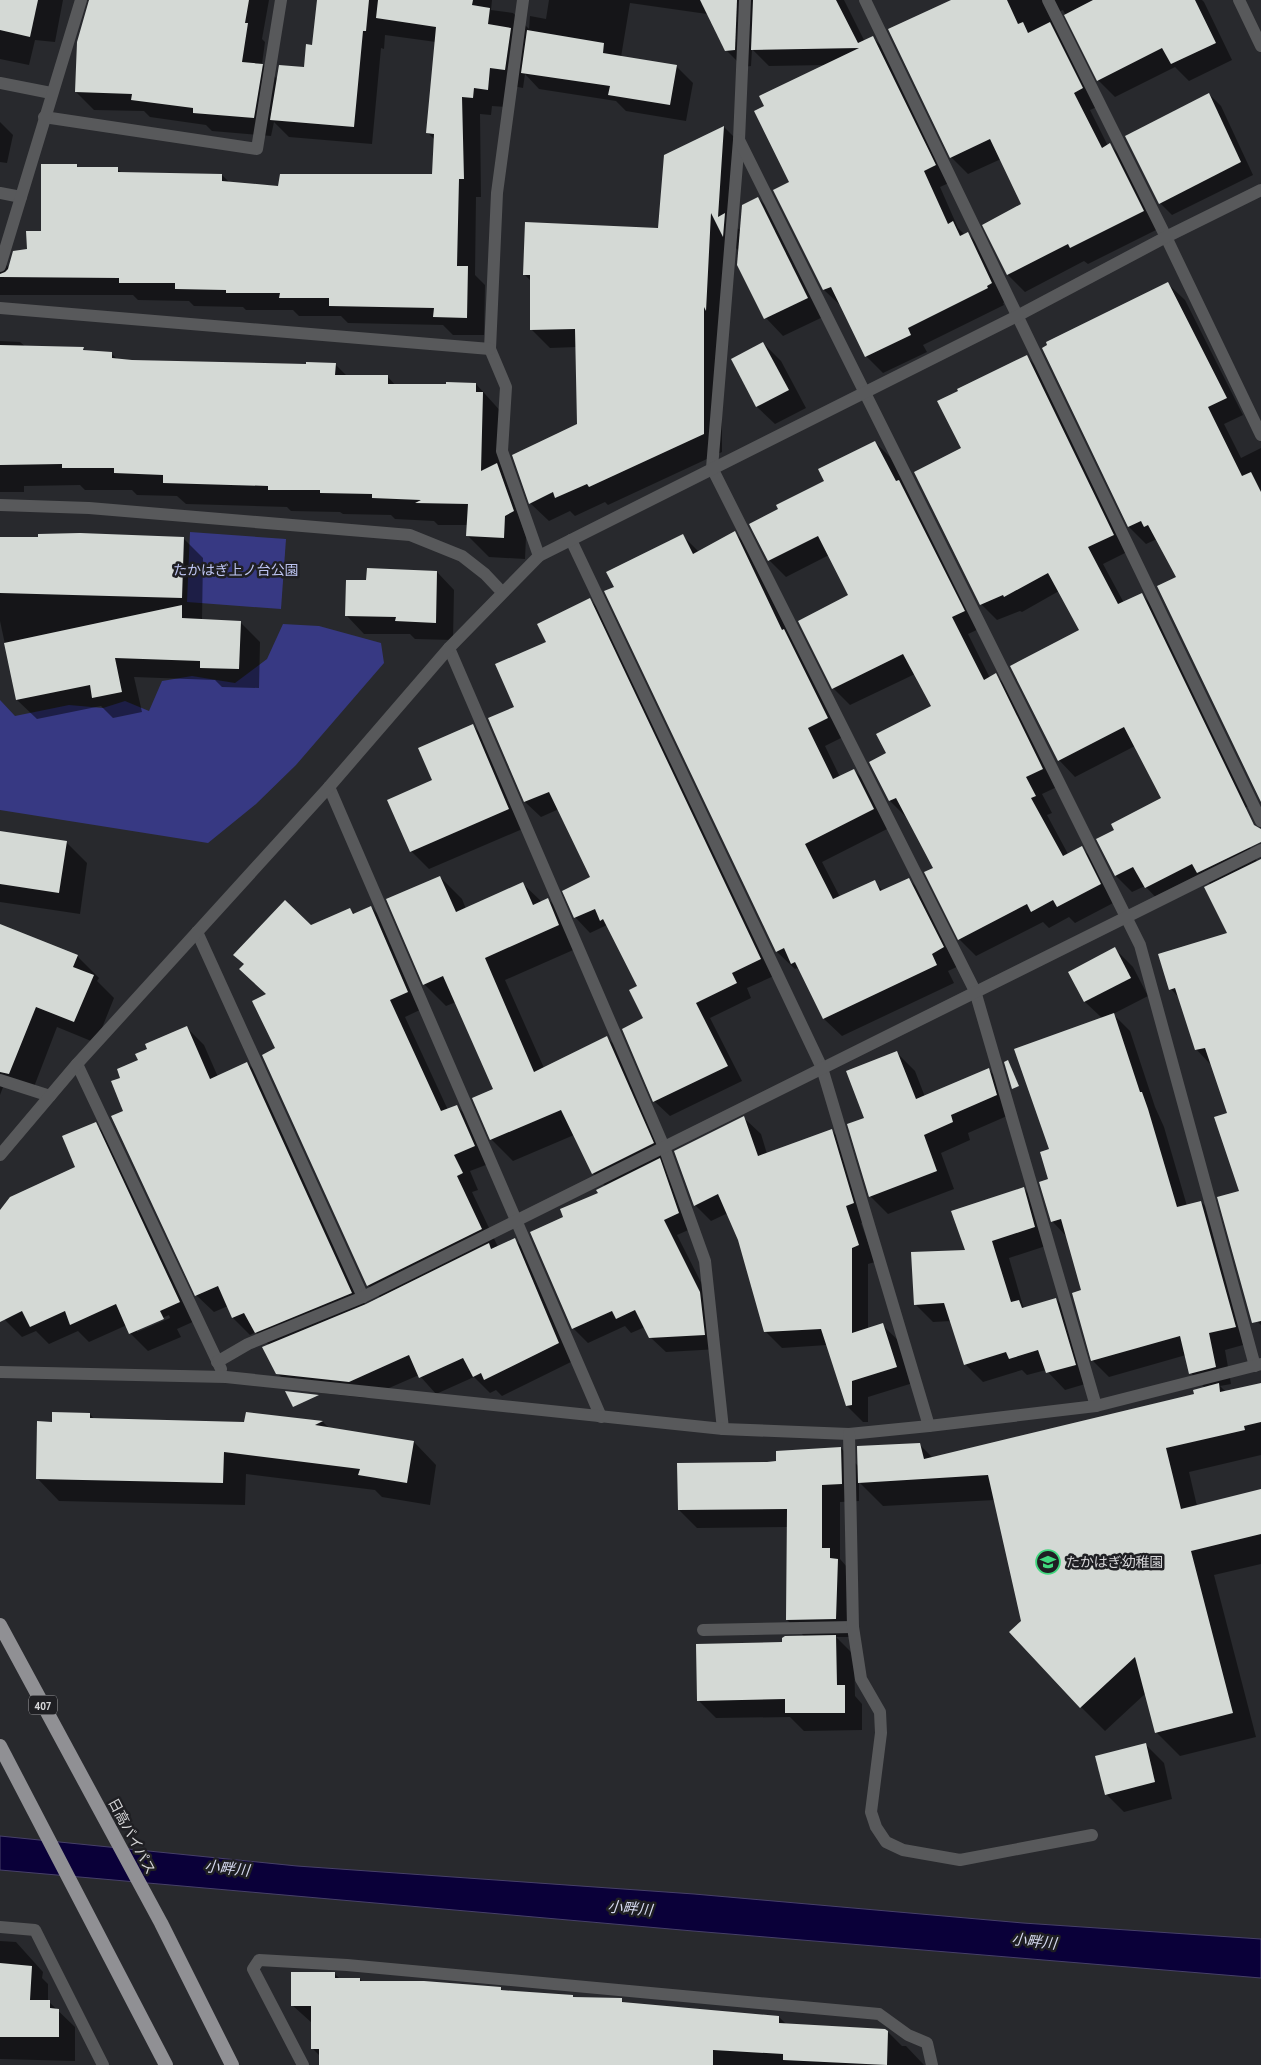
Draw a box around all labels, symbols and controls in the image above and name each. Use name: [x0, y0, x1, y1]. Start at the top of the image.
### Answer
park label: たかはぎ上ノ台公園: [173, 561, 299, 579]
school or university icon: たかはぎ幼稚園: [1035, 1549, 1061, 1575]
place label: たかはぎ幼稚園: [1066, 1553, 1163, 1571]
road number: 407: [29, 1696, 57, 1714]
street label: 日高バイパス: [104, 1795, 160, 1877]
water label: 小畔川: [204, 1856, 252, 1880]
water label: 小畔川: [607, 1897, 655, 1920]
water label: 小畔川: [1011, 1929, 1059, 1953]

